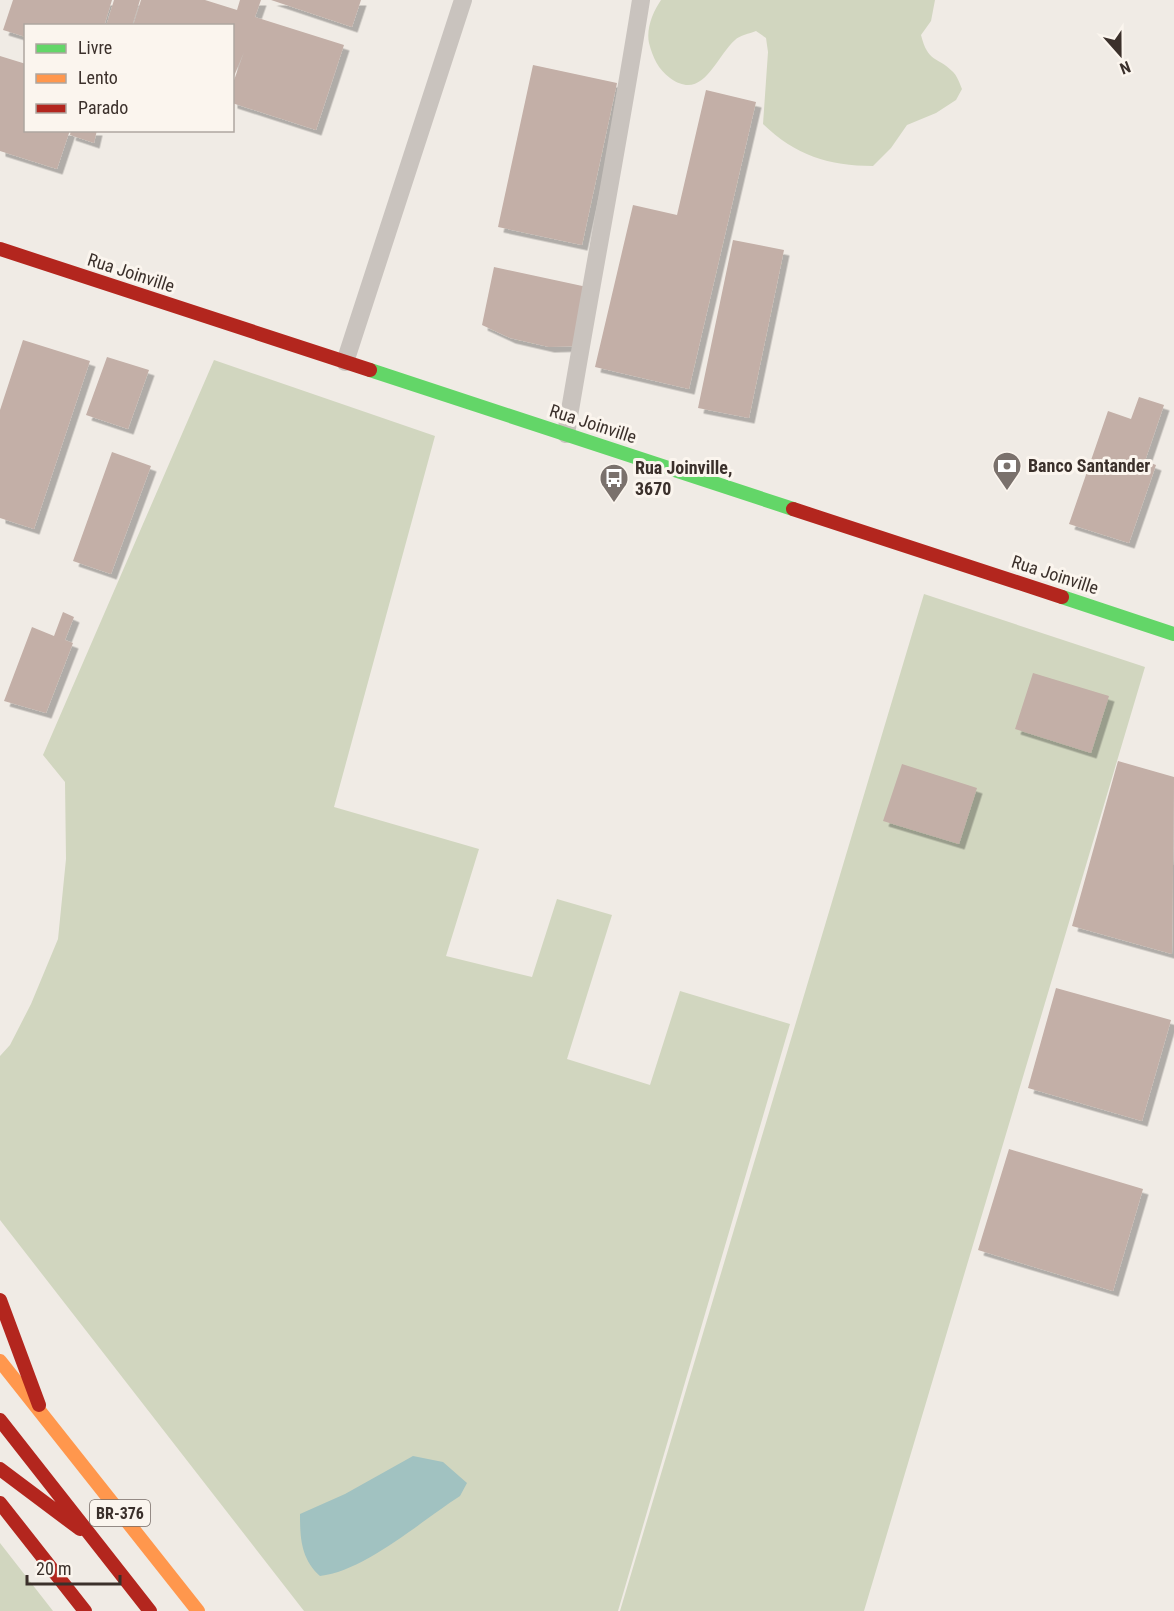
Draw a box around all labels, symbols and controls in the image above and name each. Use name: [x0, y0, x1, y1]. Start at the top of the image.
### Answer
legend: [24, 24, 234, 132]
north arrow: [1090, 24, 1150, 84]
text: Livre: [78, 37, 112, 58]
text: N: [1117, 57, 1133, 78]
text: Lento: [78, 67, 118, 88]
text: Parado: [78, 97, 128, 118]
street label: Rua Joinville: [85, 249, 177, 296]
street label: Rua Joinville: [547, 400, 639, 447]
bank icon: Banco Santander: [991, 450, 1023, 492]
place label: Banco Santander: [1028, 455, 1150, 476]
place label: Rua Joinville, 3670: [635, 457, 732, 499]
bus stop icon: Rua Joinville, 3670: [598, 462, 630, 504]
street label: Rua Joinville: [1009, 551, 1101, 598]
road number: BR-376: [90, 1500, 150, 1526]
scale bar: [27, 1548, 120, 1586]
text: 20 m: [36, 1558, 71, 1579]

